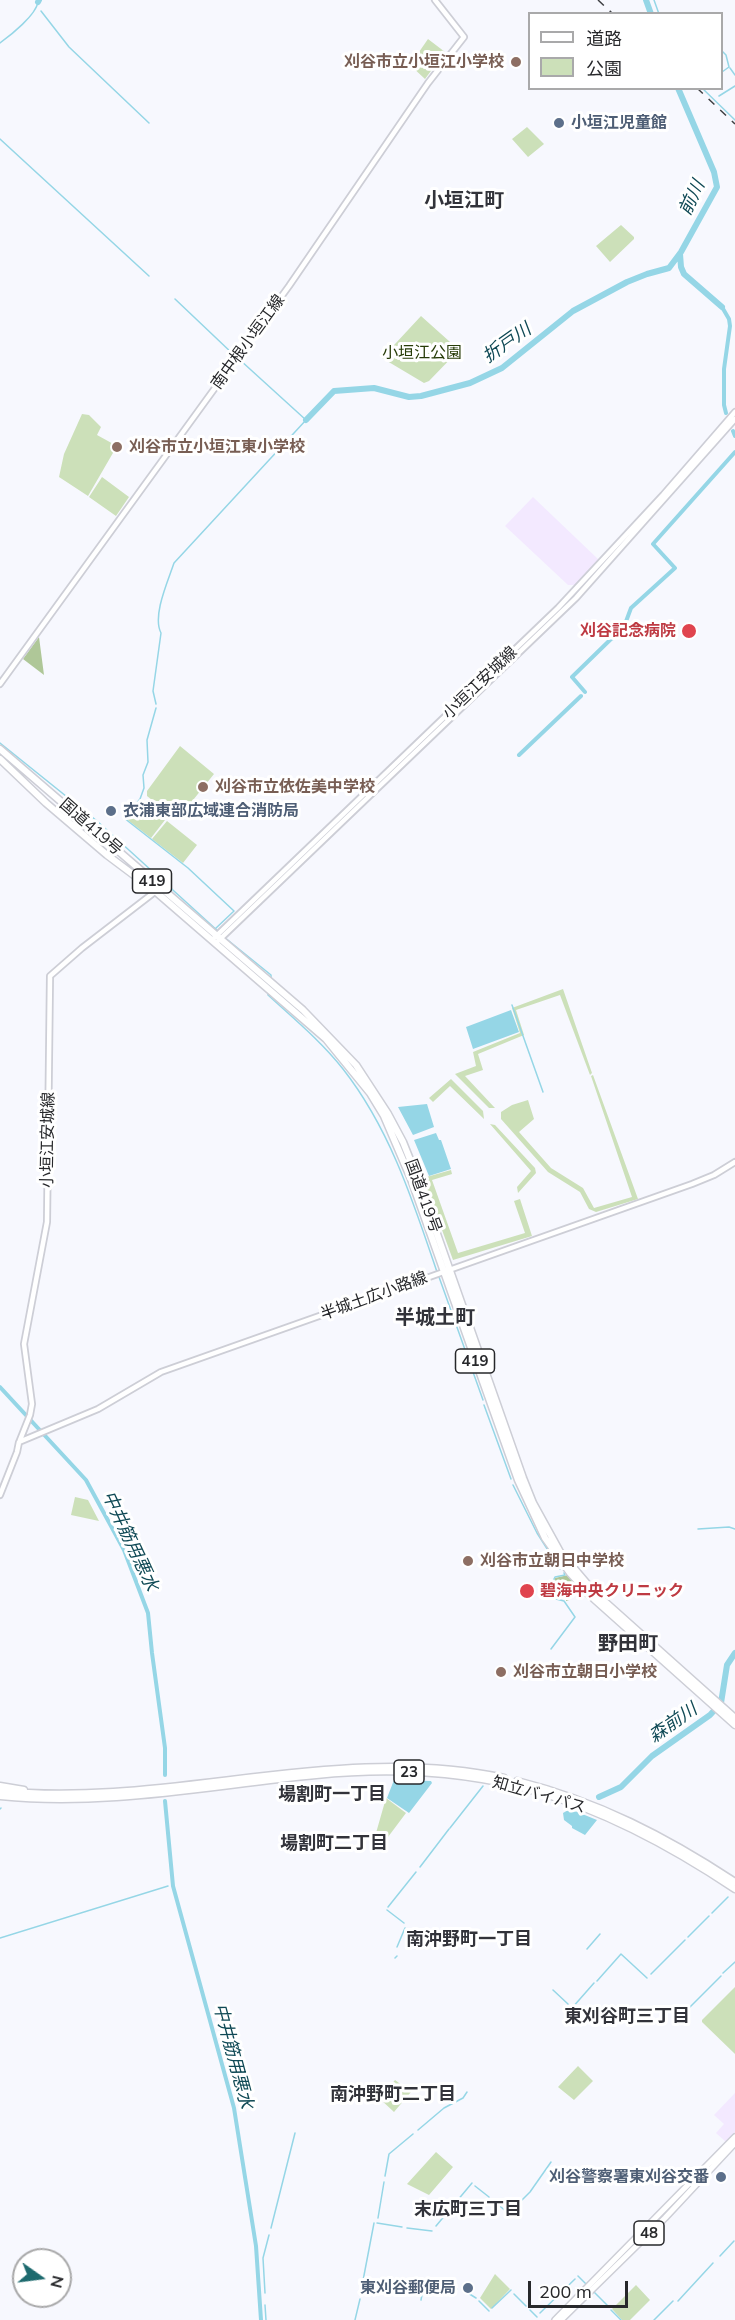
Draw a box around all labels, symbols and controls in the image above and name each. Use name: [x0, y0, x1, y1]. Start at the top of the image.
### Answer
legend: [528, 12, 723, 90]
text: 道路: [586, 27, 622, 50]
place label: 刈谷市立小垣江小学校: [344, 52, 504, 72]
marker: 刈谷市立小垣江小学校: [509, 55, 523, 69]
text: 公園: [586, 57, 622, 80]
place label: 小垣江児童館: [571, 113, 667, 133]
marker: 小垣江児童館: [552, 116, 566, 130]
water label: 前川: [675, 177, 709, 219]
district label: 小垣江町: [424, 189, 504, 213]
street label: 南中根小垣江線: [207, 291, 289, 393]
water label: 折戸川: [479, 319, 535, 367]
park label: 小垣江公園: [382, 343, 462, 363]
place label: 刈谷市立小垣江東小学校: [129, 437, 305, 457]
marker: 刈谷市立小垣江東小学校: [110, 440, 124, 454]
place label: 刈谷記念病院: [580, 621, 676, 641]
marker: 刈谷記念病院: [680, 622, 698, 640]
street label: 小垣江安城線: [439, 643, 521, 723]
place label: 刈谷市立依佐美中学校: [215, 777, 375, 797]
marker: 刈谷市立依佐美中学校: [196, 780, 210, 794]
street label: 国道419号: [56, 795, 126, 859]
place label: 衣浦東部広域連合消防局: [123, 801, 299, 821]
marker: 衣浦東部広域連合消防局: [104, 804, 118, 818]
road number: 419: [132, 869, 172, 893]
street label: 小垣江安城線: [38, 1092, 58, 1188]
street label: 国道419号: [401, 1157, 445, 1235]
street label: 半城土広小路線: [318, 1268, 430, 1324]
district label: 半城土町: [395, 1306, 475, 1330]
road number: 419: [456, 1349, 494, 1373]
water label: 中井筋用悪水: [97, 1487, 163, 1595]
place label: 刈谷市立朝日中学校: [480, 1551, 624, 1571]
marker: 刈谷市立朝日中学校: [461, 1554, 475, 1568]
place label: 碧海中央クリニック: [540, 1581, 684, 1601]
marker: 碧海中央クリニック: [518, 1582, 536, 1600]
district label: 野田町: [598, 1632, 658, 1656]
place label: 刈谷市立朝日小学校: [513, 1662, 657, 1682]
marker: 刈谷市立朝日小学校: [494, 1665, 508, 1679]
water label: 森前川: [645, 1699, 701, 1747]
road number: 23: [394, 1760, 424, 1784]
street label: 知立バイパス: [490, 1773, 588, 1817]
district label: 場割町一丁目: [278, 1784, 386, 1806]
district label: 場割町二丁目: [280, 1833, 388, 1855]
district label: 南沖野町一丁目: [406, 1929, 532, 1951]
water label: 中井筋用悪水: [209, 2001, 257, 2111]
district label: 東刈谷町三丁目: [564, 2006, 690, 2028]
district label: 南沖野町二丁目: [330, 2084, 456, 2106]
place label: 刈谷警察署東刈谷交番: [549, 2167, 709, 2187]
marker: 刈谷警察署東刈谷交番: [714, 2170, 728, 2184]
district label: 末広町三丁目: [414, 2199, 522, 2221]
road number: 48: [634, 2221, 664, 2245]
north arrow: [12, 2248, 72, 2308]
scale bar: [531, 2269, 632, 2307]
text: N: [46, 2274, 69, 2290]
place label: 東刈谷郵便局: [360, 2278, 456, 2298]
text: 200 m: [539, 2280, 592, 2303]
marker: 東刈谷郵便局: [461, 2281, 475, 2295]

